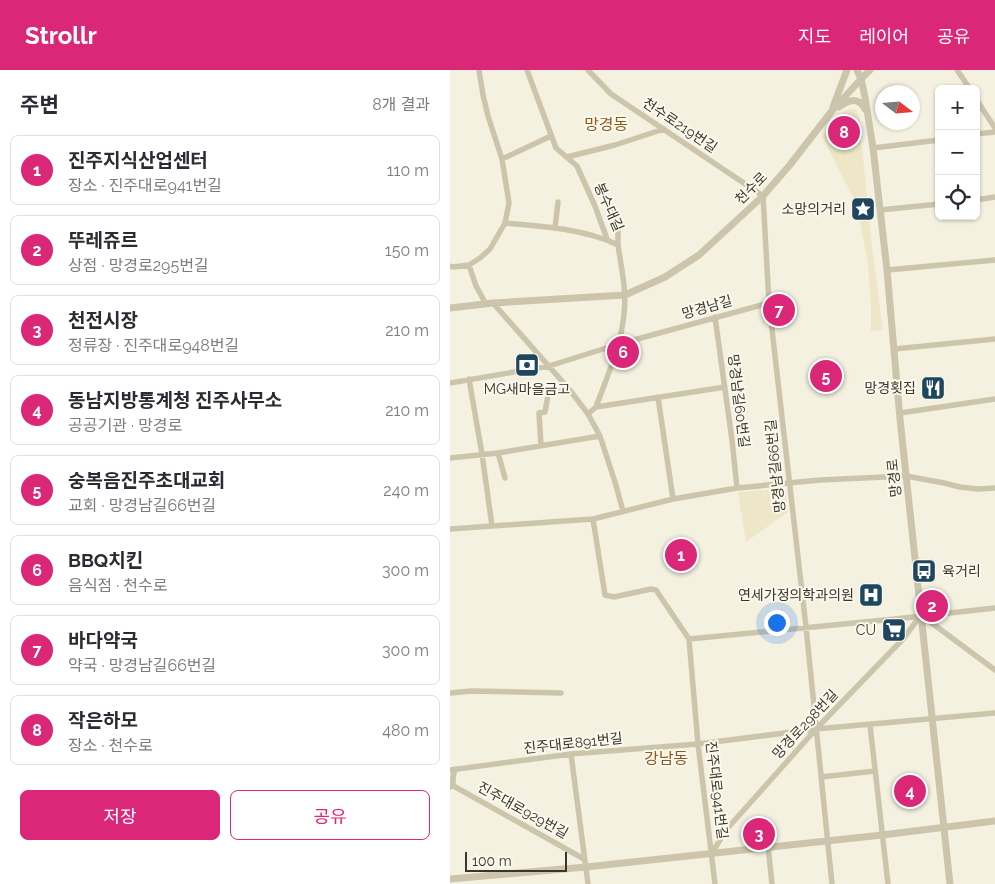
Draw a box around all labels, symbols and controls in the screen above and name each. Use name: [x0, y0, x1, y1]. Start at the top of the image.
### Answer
text: Strollr: [25, 21, 97, 50]
text: 지도: [798, 26, 831, 47]
text: 레이어: [859, 26, 909, 47]
text: 공유: [937, 26, 970, 47]
north arrow: [875, 85, 920, 130]
map controls: [935, 85, 980, 220]
button: +: [935, 85, 980, 130]
text: 주변: [20, 92, 59, 117]
street label: 천수로219번길: [640, 94, 720, 156]
text: 8개 결과: [372, 95, 430, 114]
pin: 8: [828, 113, 860, 151]
district label: 망경동: [584, 115, 628, 134]
button: −: [935, 130, 980, 175]
text: 진주지식산업센터: [68, 149, 208, 171]
text: 1: [33, 161, 41, 180]
text: 110 m: [387, 161, 429, 180]
street label: 천수로: [732, 169, 770, 207]
button: locate: [935, 175, 980, 220]
text: 장소 · 진주대로941번길: [68, 176, 222, 195]
street label: 봉수대길: [591, 180, 627, 234]
place icon: 소망의거리: [850, 196, 876, 222]
place label: 소망의거리: [782, 201, 846, 217]
text: 뚜레쥬르: [68, 229, 138, 251]
text: 2: [32, 241, 42, 260]
text: 150 m: [385, 241, 429, 260]
text: 상점 · 망경로295번길: [68, 256, 209, 275]
pin: 7: [763, 291, 795, 329]
street label: 망경남길: [680, 292, 734, 322]
text: 천전시장: [68, 309, 138, 331]
text: 3: [33, 321, 41, 340]
text: 210 m: [385, 321, 429, 340]
pin: 6: [607, 333, 639, 371]
text: 정류장 · 진주대로948번길: [68, 336, 239, 355]
bank icon: MG새마을금고: [514, 352, 540, 378]
street label: 망경남길60번길: [725, 353, 753, 449]
pin: 5: [810, 357, 842, 395]
restaurant icon: 망경횟집: [920, 375, 946, 401]
place label: 망경횟집: [864, 380, 916, 396]
place label: MG새마을금고: [484, 381, 570, 397]
text: 동남지방통계청 진주사무소: [68, 389, 282, 411]
text: 4: [32, 401, 42, 420]
text: 210 m: [385, 401, 429, 420]
text: 공공기관 · 망경로: [68, 416, 182, 435]
street label: 망경남길66번길: [762, 418, 788, 514]
street label: 망경로: [884, 458, 904, 498]
text: 숭복음진주초대교회: [68, 469, 225, 491]
text: 5: [33, 481, 41, 500]
text: 240 m: [383, 481, 429, 500]
text: 교회 · 망경남길66번길: [68, 496, 216, 515]
pin: 1: [665, 536, 697, 574]
text: BBQ치킨: [68, 549, 143, 571]
bus stop icon: 육거리: [911, 558, 937, 584]
text: 6: [32, 561, 42, 580]
text: 300 m: [382, 561, 429, 580]
place label: 육거리: [942, 563, 981, 579]
text: 음식점 · 천수로: [68, 576, 168, 595]
hospital icon: 연세가정의학과의원: [858, 582, 884, 608]
place label: 연세가정의학과의원: [738, 587, 854, 603]
pin: 2: [916, 587, 948, 625]
your location: [764, 610, 790, 636]
supermarket icon: CU: [881, 617, 907, 643]
place label: CU: [856, 622, 876, 638]
text: 바다약국: [68, 629, 138, 651]
text: 7: [33, 641, 41, 660]
text: 300 m: [382, 641, 429, 660]
text: 약국 · 망경남길66번길: [68, 656, 216, 675]
street label: 망경로298번길: [769, 686, 841, 762]
text: 작은하모: [68, 709, 138, 731]
text: 8: [32, 721, 42, 740]
text: 480 m: [382, 721, 429, 740]
street label: 진주대로891번길: [523, 730, 623, 756]
text: 장소 · 천수로: [68, 736, 153, 755]
street label: 진주대로941번길: [703, 740, 731, 840]
district label: 강남동: [644, 749, 688, 768]
pin: 4: [894, 772, 926, 810]
street label: 진주대로929번길: [475, 779, 571, 841]
button: 저장: [20, 790, 220, 840]
button: 공유: [230, 790, 430, 840]
pin: 3: [743, 815, 775, 853]
scale bar: [465, 849, 568, 872]
text: 100 m: [472, 853, 512, 869]

